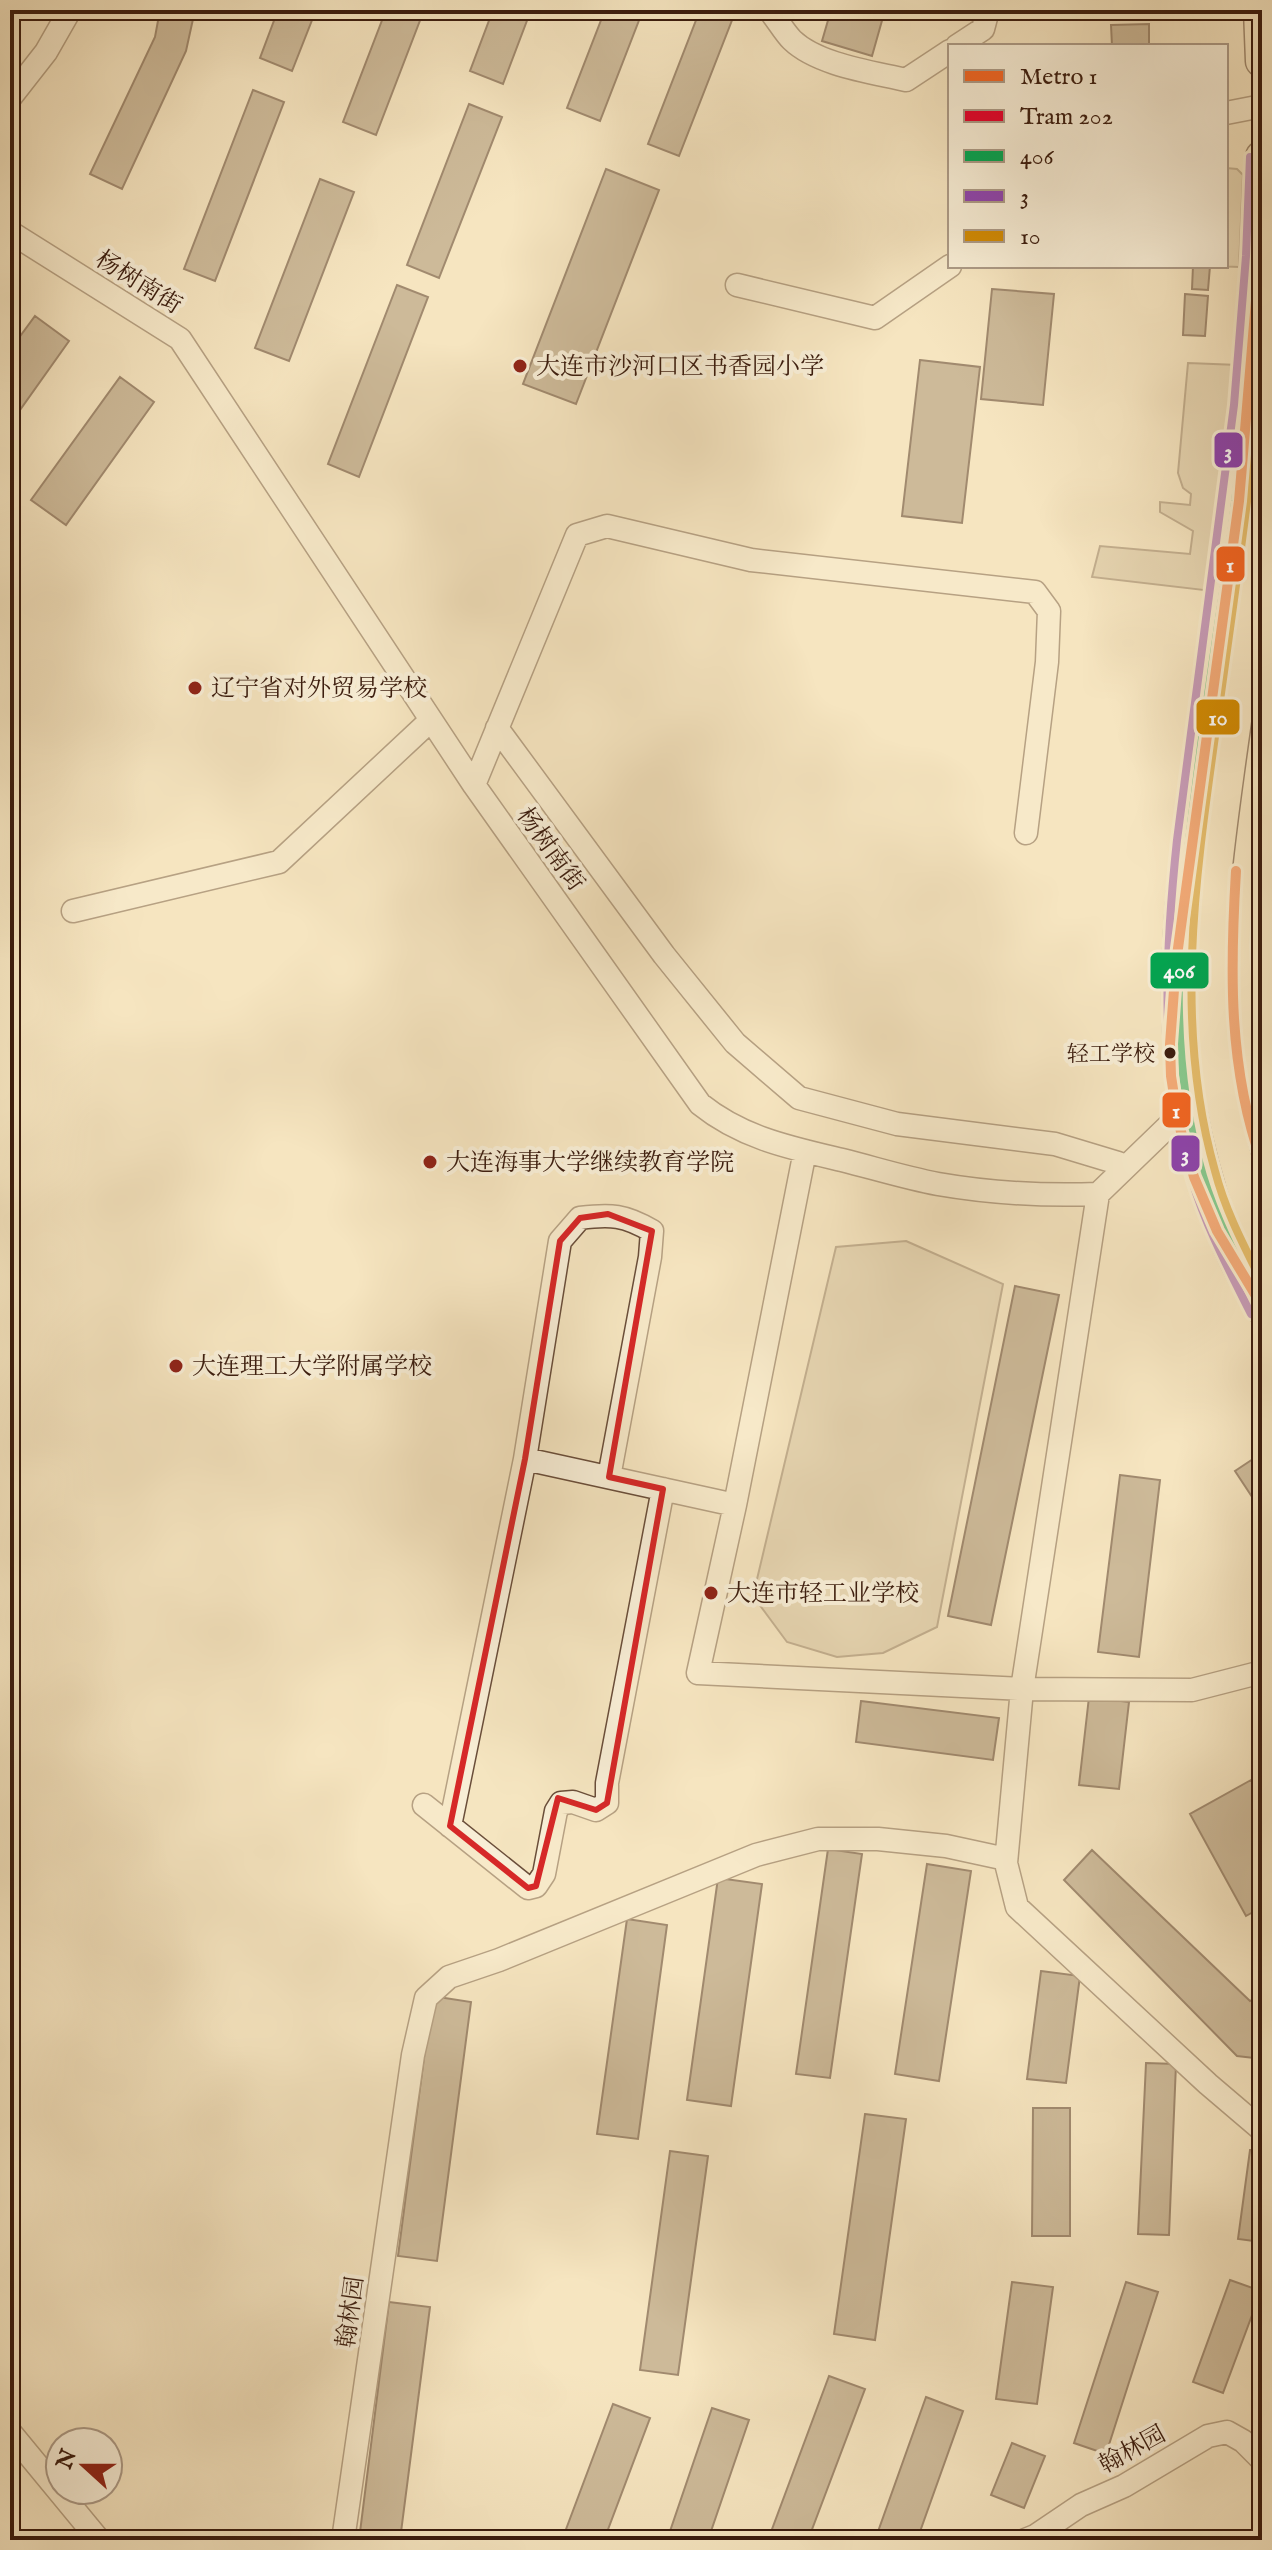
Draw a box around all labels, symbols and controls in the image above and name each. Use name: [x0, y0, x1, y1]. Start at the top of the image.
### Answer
legend: [948, 44, 1228, 268]
text: Metro 1: [1020, 62, 1098, 93]
text: Tram 202: [1020, 102, 1113, 133]
text: 406: [1020, 142, 1055, 173]
text: 3: [1020, 182, 1029, 213]
text: 10: [1020, 222, 1041, 253]
street label: 杨树南街: [89, 245, 187, 322]
place label: 大连市沙河口区书香园小学: [536, 352, 824, 383]
marker: 大连市沙河口区书香园小学: [511, 357, 529, 375]
line badge: 3: [1213, 431, 1244, 469]
text: 3: [1224, 438, 1232, 466]
line badge: 1: [1215, 545, 1246, 583]
text: 1: [1226, 552, 1234, 580]
place label: 辽宁省对外贸易学校: [211, 674, 427, 705]
marker: 辽宁省对外贸易学校: [186, 679, 204, 697]
line badge: 10: [1195, 698, 1241, 736]
text: 10: [1209, 705, 1228, 733]
street label: 杨树南街: [509, 802, 591, 898]
line badge: 406: [1149, 951, 1210, 990]
text: 406: [1164, 958, 1196, 986]
place label: 轻工学校: [1067, 1041, 1155, 1069]
marker: 轻工学校: [1162, 1045, 1178, 1061]
line badge: 1: [1161, 1091, 1192, 1129]
text: 1: [1172, 1098, 1180, 1126]
line badge: 3: [1170, 1134, 1201, 1173]
text: 3: [1181, 1141, 1189, 1169]
place label: 大连海事大学继续教育学院: [446, 1148, 734, 1179]
marker: 大连海事大学继续教育学院: [421, 1153, 439, 1171]
place label: 大连理工大学附属学校: [192, 1352, 432, 1383]
marker: 大连理工大学附属学校: [167, 1357, 185, 1375]
place label: 大连市轻工业学校: [727, 1579, 919, 1610]
marker: 大连市轻工业学校: [702, 1584, 720, 1602]
street label: 翰林园: [331, 2274, 372, 2350]
street label: 翰林园: [1094, 2419, 1172, 2481]
north arrow: [44, 2426, 124, 2506]
text: N: [50, 2446, 84, 2474]

